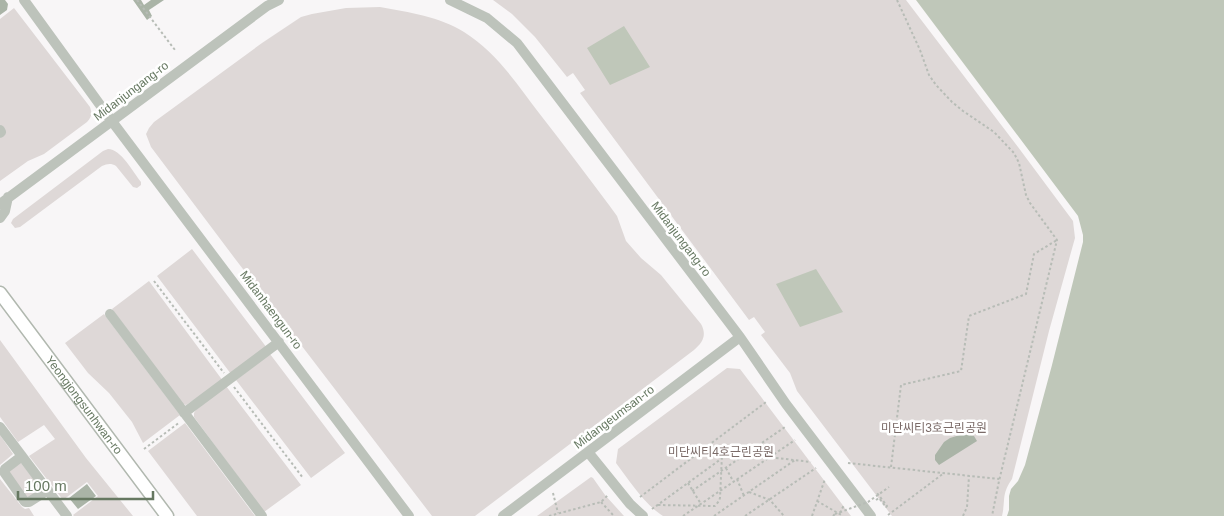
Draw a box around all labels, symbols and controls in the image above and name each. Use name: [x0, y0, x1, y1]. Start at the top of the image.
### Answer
street label: Midanjungang-ro: [91, 58, 171, 124]
street label: Midanjungang-ro: [648, 199, 714, 279]
street label: Midanhaengun-ro: [237, 268, 305, 352]
street label: Yeongjongsunhwan-ro: [43, 353, 125, 457]
street label: Midangeumsan-ro: [571, 382, 657, 452]
park label: 미단씨티3호근린공원: [881, 421, 987, 435]
park label: 미단씨티4호근린공원: [668, 445, 774, 459]
scale bar: [18, 468, 152, 500]
text: 100 m: [25, 477, 67, 494]

